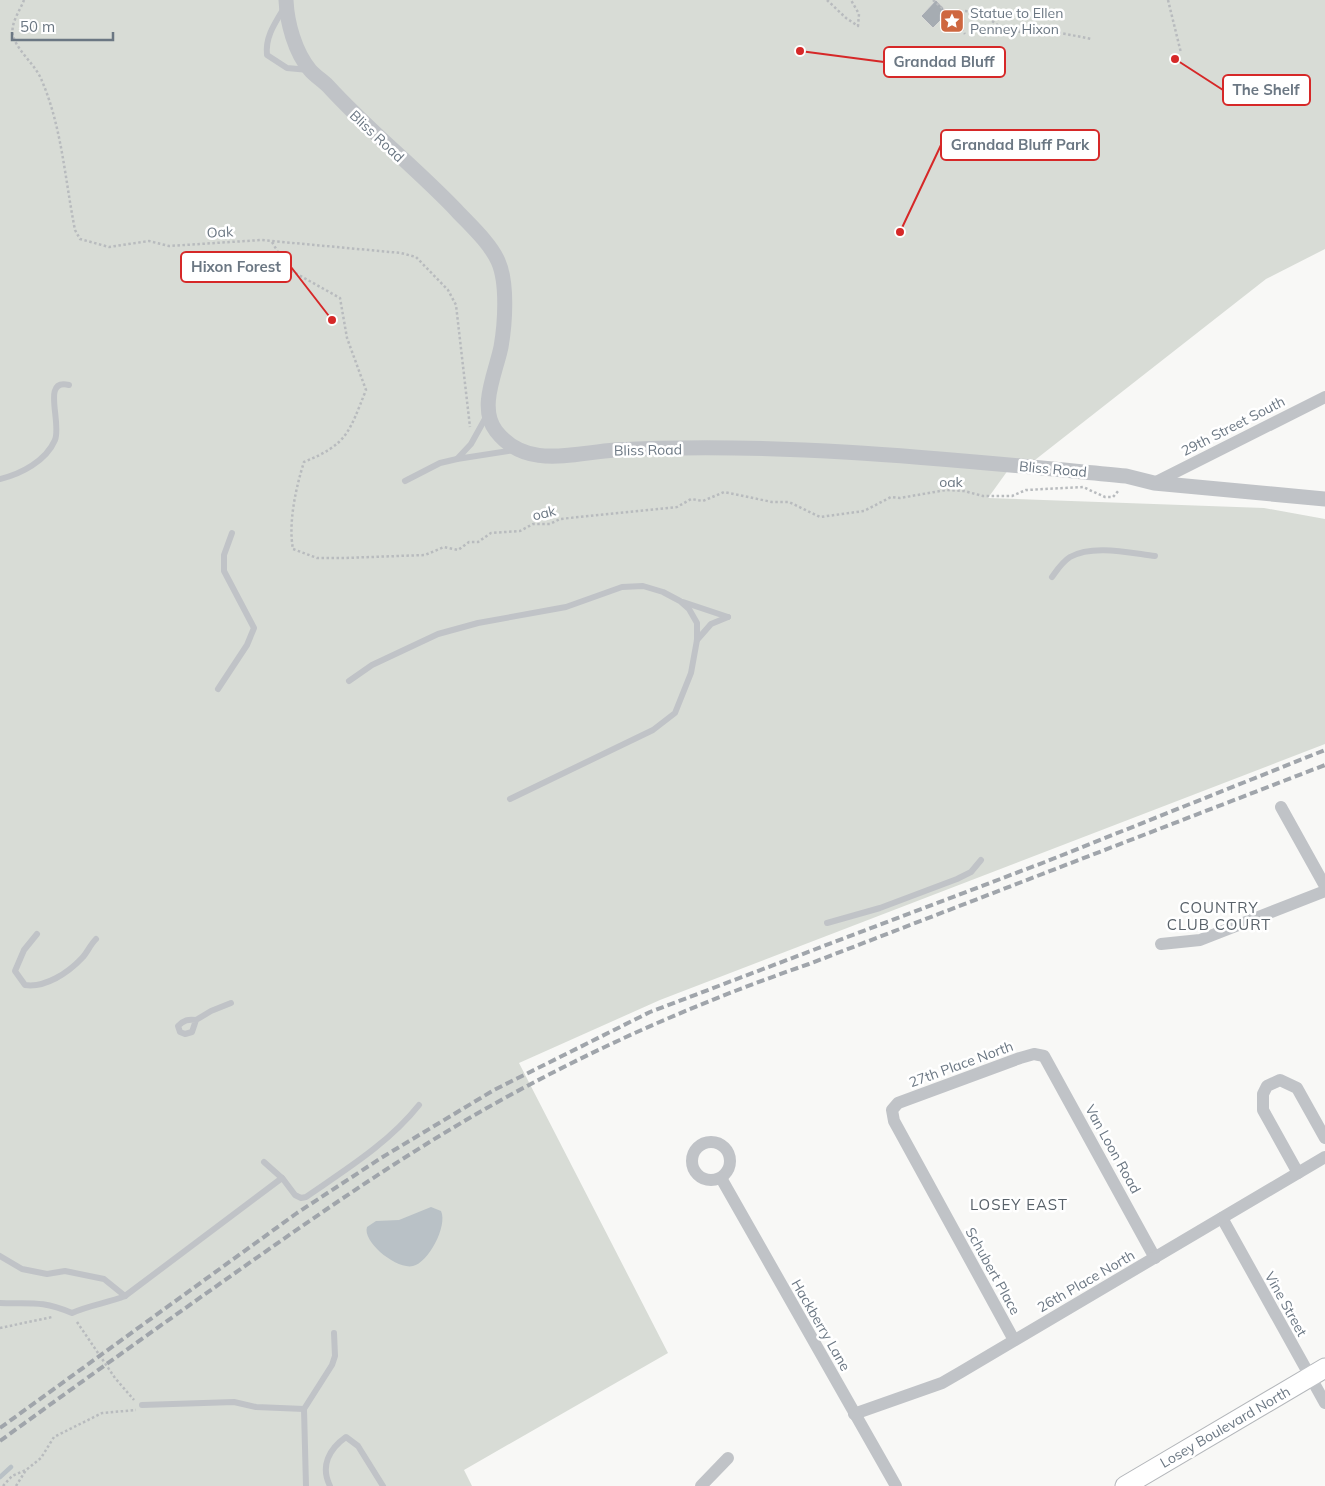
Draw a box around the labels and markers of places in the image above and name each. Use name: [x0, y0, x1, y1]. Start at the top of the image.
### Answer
place label: Statue to Ellen Penney Hixon: [970, 4, 1063, 38]
place icon: Statue to Ellen Penney Hixon: [939, 8, 965, 34]
callout: Grandad Bluff: [884, 47, 1005, 77]
callout: The Shelf: [1223, 75, 1310, 105]
callout: Grandad Bluff Park: [941, 130, 1099, 160]
callout: Hixon Forest: [181, 252, 291, 282]

